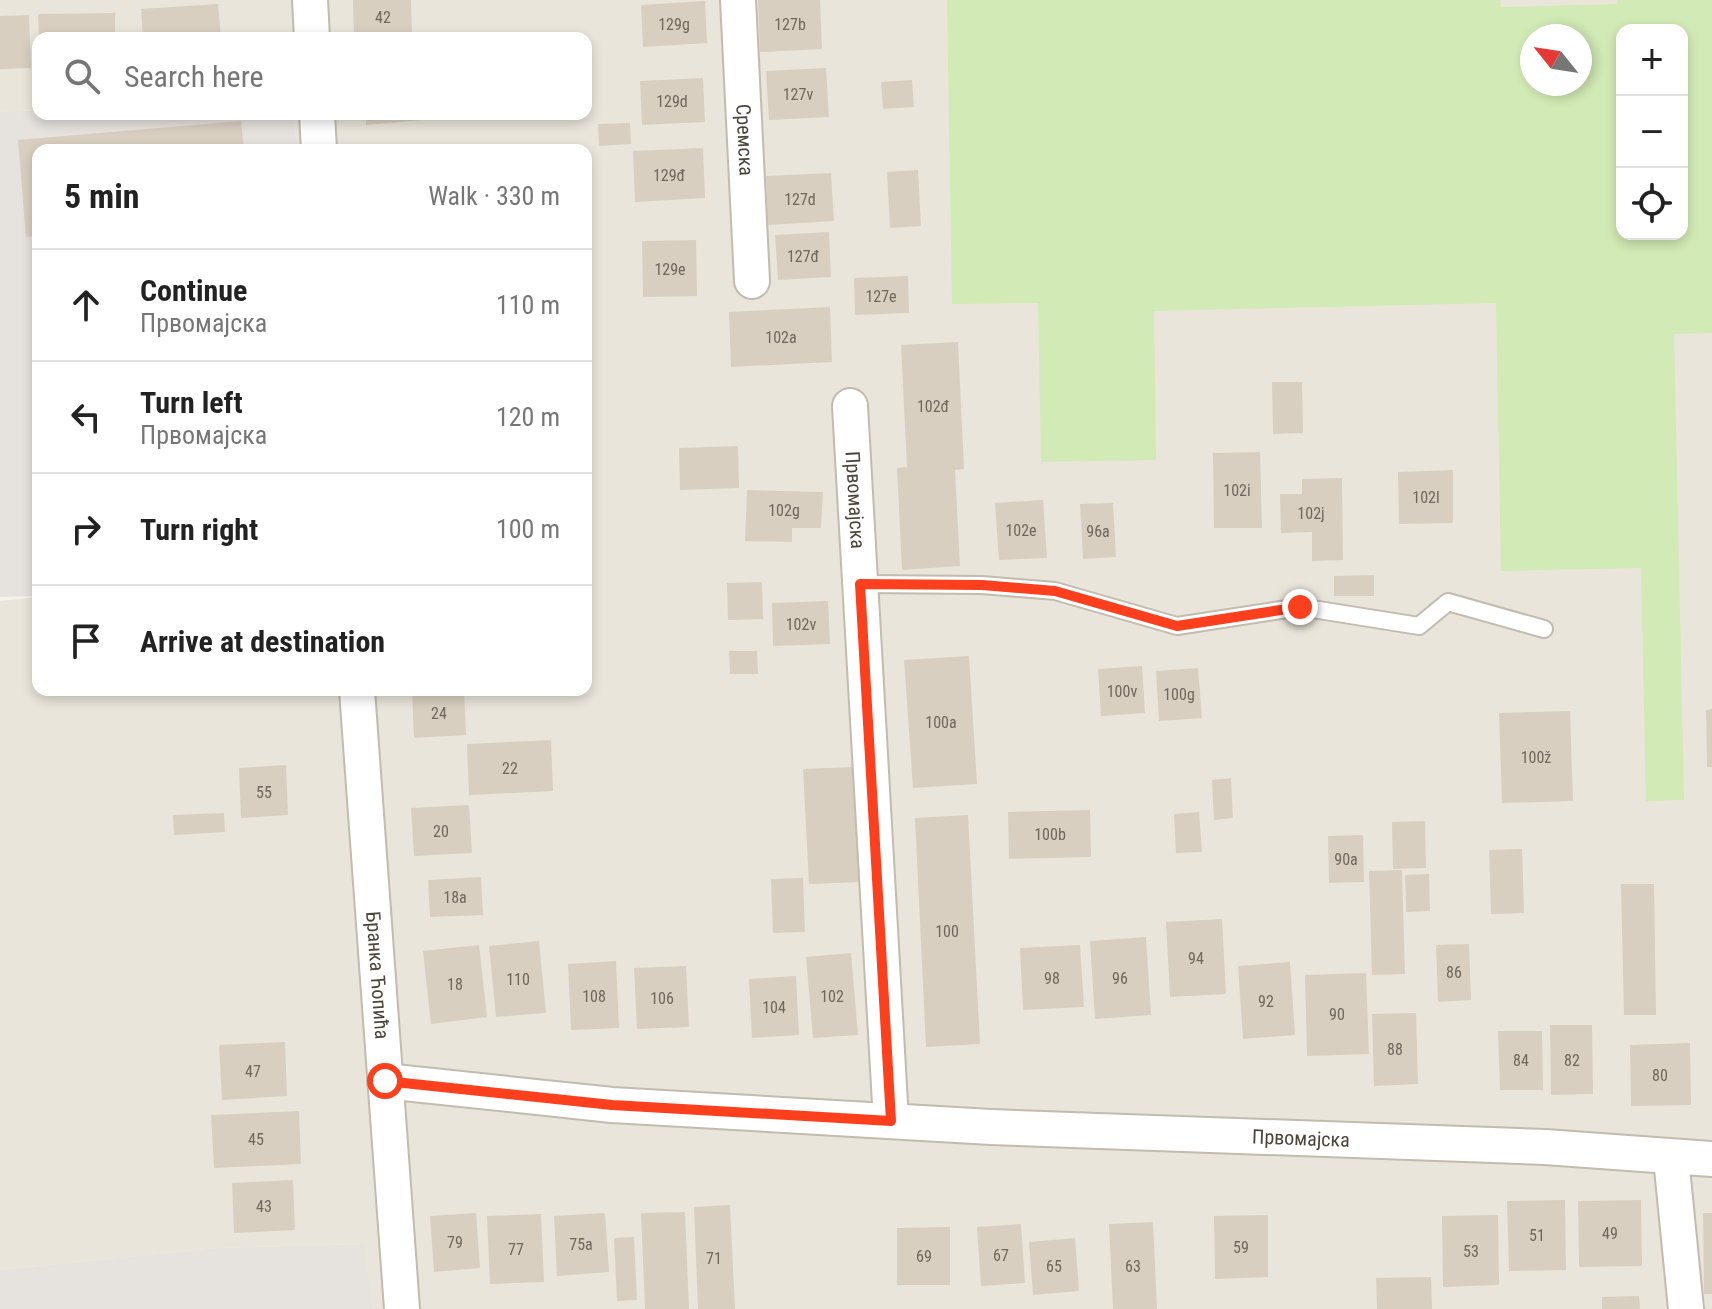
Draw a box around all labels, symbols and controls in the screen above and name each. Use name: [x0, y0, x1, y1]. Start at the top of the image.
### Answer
house number: 42: [375, 8, 391, 27]
house number: 129g: [658, 15, 690, 34]
house number: 127b: [774, 15, 806, 34]
north arrow: [1520, 24, 1592, 96]
map controls: [1616, 24, 1688, 240]
button: +: [1616, 24, 1688, 96]
search box: [32, 32, 592, 120]
icon: search: [60, 54, 104, 98]
text: Search here: [124, 59, 264, 94]
house number: 127v: [783, 85, 813, 104]
house number: 129d: [656, 92, 688, 111]
button: −: [1616, 96, 1688, 168]
street label: Сремска: [731, 103, 759, 176]
house number: 129đ: [653, 166, 686, 185]
button: locate: [1616, 168, 1688, 240]
text: 5 min: [64, 176, 140, 216]
text: Walk · 330 m: [428, 181, 560, 211]
house number: 127d: [784, 190, 816, 209]
house number: 127đ: [787, 247, 820, 266]
house number: 129e: [654, 260, 686, 279]
text: Continue: [140, 273, 247, 308]
icon: ahead: [64, 283, 108, 327]
house number: 127e: [865, 287, 897, 306]
text: 110 m: [496, 290, 560, 320]
text: Првомајска: [140, 308, 267, 338]
house number: 102a: [765, 328, 797, 347]
text: Turn left: [140, 385, 243, 420]
icon: left: [64, 395, 108, 439]
house number: 102đ: [917, 397, 950, 416]
text: 120 m: [496, 402, 560, 432]
text: Првомајска: [140, 420, 267, 450]
street label: Првомајска: [841, 450, 870, 549]
house number: 102i: [1223, 481, 1251, 500]
house number: 102l: [1412, 488, 1440, 507]
house number: 102g: [768, 501, 800, 520]
house number: 102j: [1297, 504, 1325, 523]
icon: right: [64, 507, 108, 551]
text: Turn right: [140, 512, 258, 547]
text: 100 m: [496, 514, 560, 544]
house number: 102e: [1005, 521, 1037, 540]
house number: 96a: [1086, 522, 1110, 541]
route end: [1282, 589, 1318, 625]
house number: 102v: [786, 615, 816, 634]
icon: arrive: [64, 619, 108, 663]
text: Arrive at destination: [140, 624, 385, 659]
house number: 100v: [1107, 682, 1137, 701]
house number: 100g: [1163, 685, 1195, 704]
house number: 24: [431, 704, 447, 723]
house number: 100a: [925, 713, 957, 732]
house number: 100ž: [1521, 748, 1551, 767]
house number: 22: [502, 759, 518, 778]
house number: 55: [256, 783, 272, 802]
house number: 20: [433, 822, 449, 841]
house number: 100b: [1034, 825, 1066, 844]
house number: 90a: [1334, 850, 1358, 869]
house number: 18a: [443, 888, 467, 907]
street label: Бранка Ћопића: [361, 910, 394, 1040]
house number: 100: [935, 922, 959, 941]
house number: 94: [1188, 949, 1204, 968]
house number: 86: [1446, 963, 1462, 982]
house number: 98: [1044, 969, 1060, 988]
house number: 96: [1112, 969, 1128, 988]
house number: 110: [506, 970, 530, 989]
house number: 18: [447, 975, 463, 994]
house number: 108: [582, 987, 606, 1006]
house number: 102: [820, 987, 844, 1006]
house number: 106: [650, 989, 674, 1008]
house number: 92: [1258, 992, 1274, 1011]
house number: 104: [762, 998, 786, 1017]
house number: 90: [1329, 1005, 1345, 1024]
house number: 88: [1387, 1040, 1403, 1059]
house number: 84: [1513, 1051, 1529, 1070]
house number: 82: [1564, 1051, 1580, 1070]
house number: 47: [245, 1062, 261, 1081]
route start: [367, 1063, 403, 1099]
house number: 80: [1652, 1066, 1668, 1085]
street label: Првомајска: [1252, 1124, 1350, 1152]
house number: 45: [248, 1130, 264, 1149]
house number: 43: [256, 1197, 272, 1216]
house number: 49: [1602, 1224, 1618, 1243]
house number: 51: [1529, 1226, 1545, 1245]
house number: 79: [447, 1233, 463, 1252]
house number: 75a: [569, 1235, 593, 1254]
house number: 59: [1233, 1238, 1249, 1257]
house number: 77: [508, 1240, 524, 1259]
house number: 53: [1463, 1242, 1479, 1261]
house number: 67: [993, 1246, 1009, 1265]
house number: 69: [916, 1247, 932, 1266]
house number: 71: [706, 1249, 722, 1268]
house number: 65: [1046, 1257, 1062, 1276]
house number: 63: [1125, 1257, 1141, 1276]

